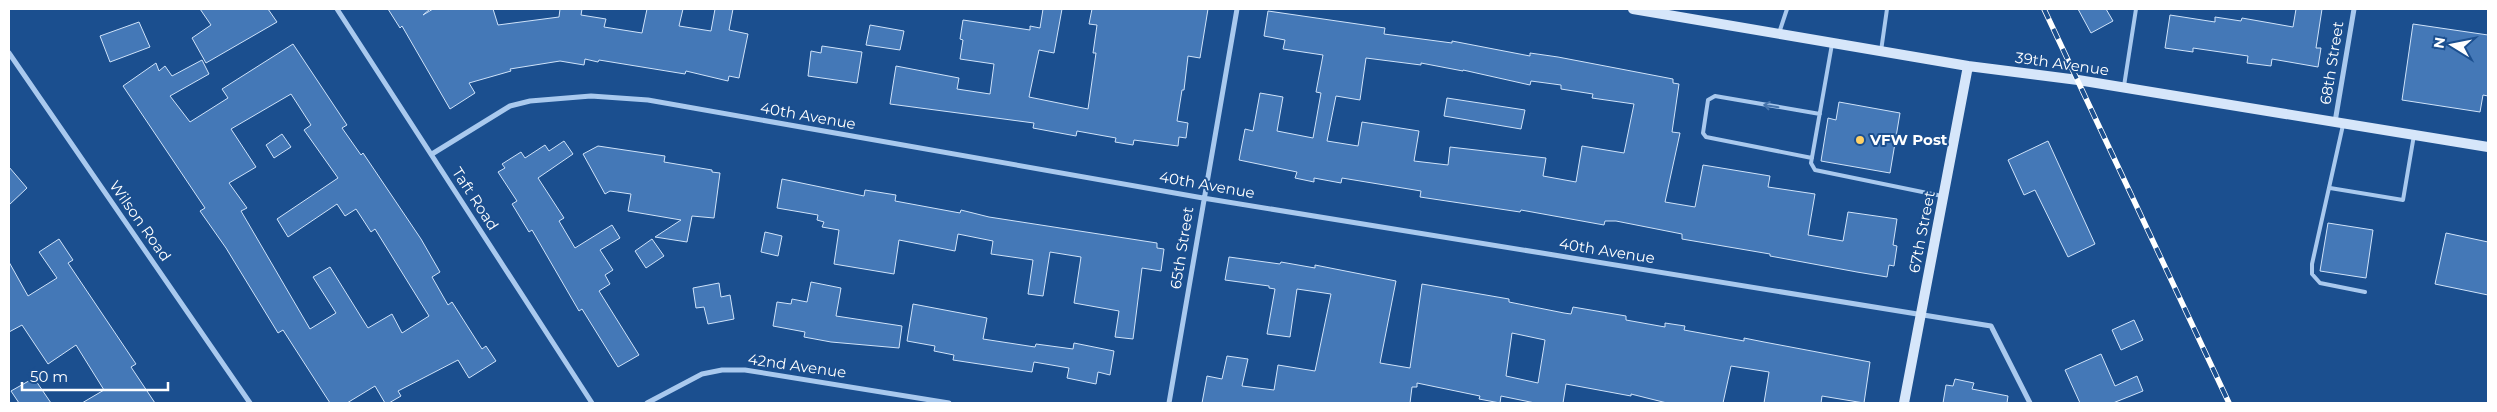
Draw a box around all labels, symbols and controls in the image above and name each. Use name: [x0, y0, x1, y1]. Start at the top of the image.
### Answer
street label: 68th Street: [2316, 20, 2347, 106]
north arrow: [2427, 20, 2477, 70]
text: N: [2429, 36, 2449, 50]
street label: 39th Avenue: [2014, 48, 2110, 79]
street label: 40th Avenue: [759, 98, 857, 133]
one-way arrow: [1764, 100, 1780, 110]
place label: VFW Post: [1869, 130, 1948, 149]
marker: VFW Post: [1854, 134, 1866, 146]
street label: Taft Road: [448, 164, 503, 234]
street label: 40th Avenue: [1158, 167, 1256, 202]
street label: Wilson Road: [106, 177, 175, 265]
street label: 67th Street: [1904, 189, 1939, 275]
street label: 65th Street: [1166, 205, 1197, 290]
street label: 40th Avenue: [1558, 234, 1656, 267]
street label: 42nd Avenue: [747, 349, 848, 382]
scale bar: [22, 360, 169, 392]
text: 50 m: [30, 367, 68, 386]

